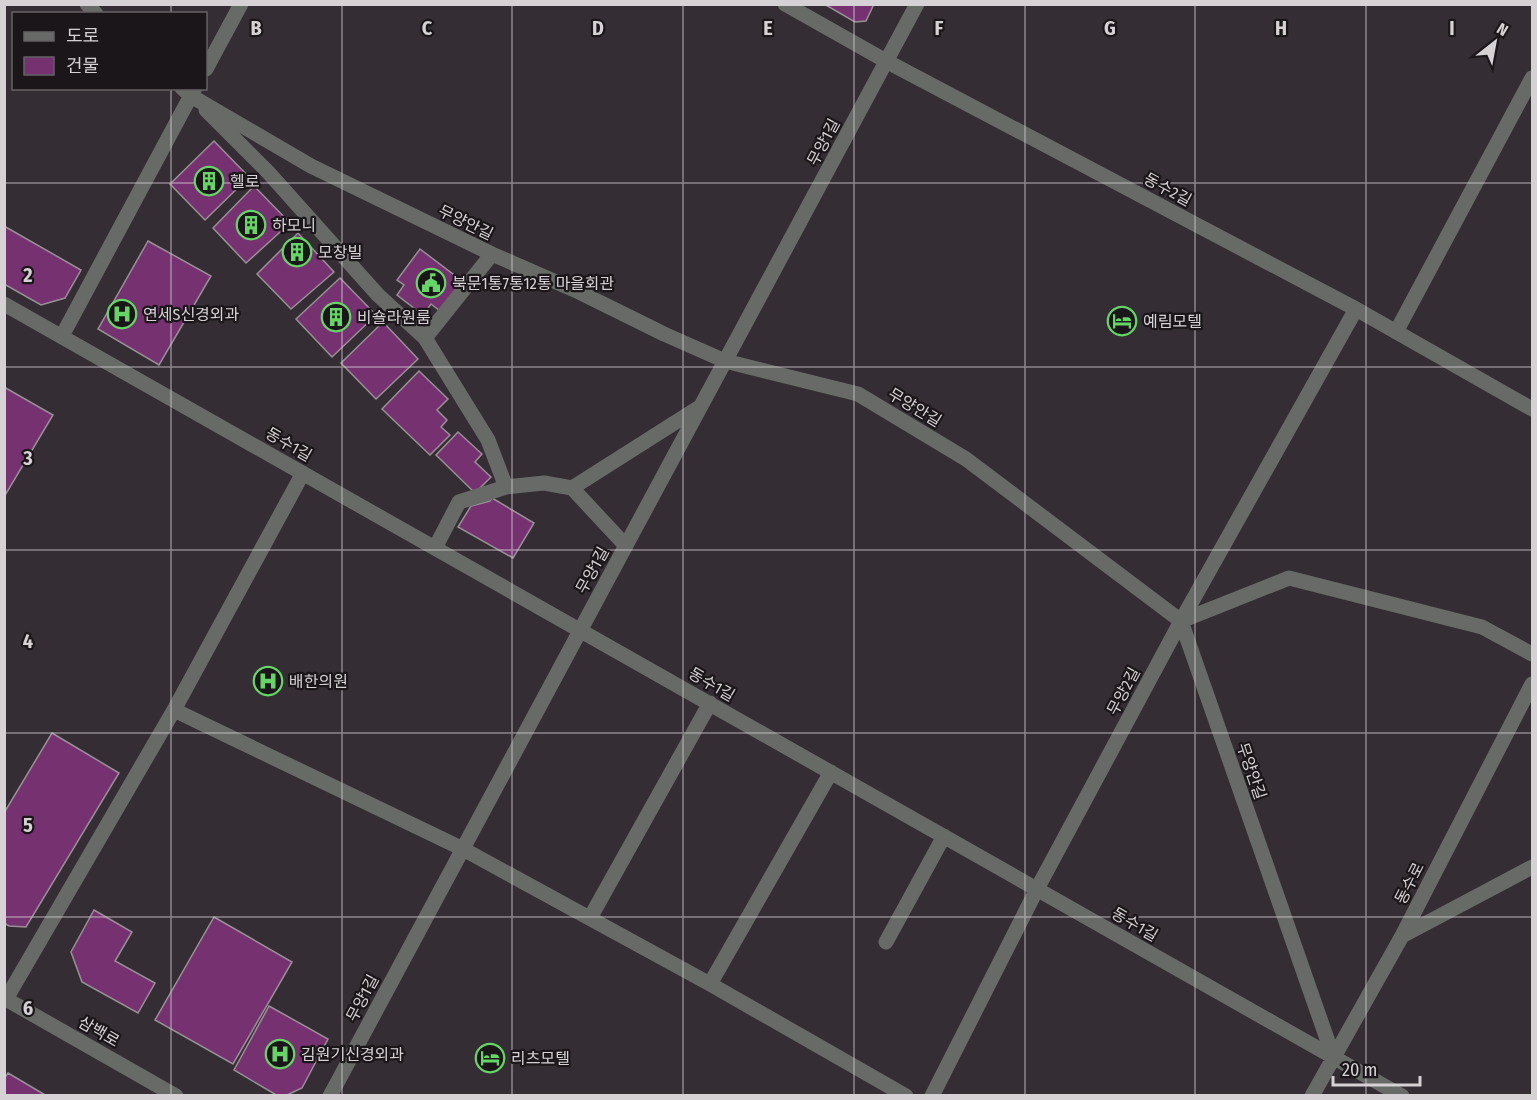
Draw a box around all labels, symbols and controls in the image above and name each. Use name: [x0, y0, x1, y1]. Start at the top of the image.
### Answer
legend: [12, 12, 207, 90]
north arrow: [1465, 12, 1525, 72]
text: B: [250, 16, 262, 40]
text: C: [422, 16, 433, 40]
text: D: [592, 16, 604, 40]
text: E: [763, 16, 773, 40]
text: F: [935, 16, 944, 40]
text: G: [1104, 16, 1116, 40]
text: H: [1275, 16, 1287, 40]
text: I: [1449, 16, 1455, 40]
text: N: [1493, 19, 1511, 40]
text: 도로: [66, 25, 99, 47]
text: 건물: [66, 55, 99, 77]
street label: 무양1길: [803, 116, 844, 169]
building icon: 헬로: [193, 165, 225, 197]
street label: 동수2길: [1141, 169, 1195, 210]
place label: 헬로: [230, 172, 260, 191]
street label: 무양안길: [435, 201, 496, 244]
building icon: 하모니: [235, 209, 267, 241]
place label: 하모니: [272, 216, 316, 235]
building icon: 모창빌: [281, 236, 313, 268]
place label: 모창빌: [318, 243, 362, 262]
text: 2: [22, 263, 33, 287]
public building icon: 북문1통7통12통 마을회관: [415, 267, 447, 299]
place label: 북문1통7통12통 마을회관: [452, 274, 615, 293]
hospital icon: 연세S신경외과: [106, 298, 138, 330]
building icon: 비숄라원룸: [320, 301, 352, 333]
place label: 연세S신경외과: [143, 305, 240, 324]
hotel icon: 예림모텔: [1106, 305, 1138, 337]
place label: 비숄라원룸: [357, 308, 431, 327]
place label: 예림모텔: [1143, 312, 1202, 331]
street label: 무양안길: [885, 384, 945, 431]
street label: 동수1길: [262, 424, 315, 465]
text: 3: [22, 446, 33, 470]
street label: 무양1길: [572, 544, 613, 597]
text: 4: [23, 629, 33, 653]
street label: 동수1길: [685, 664, 738, 705]
street label: 무양2길: [1103, 664, 1144, 718]
hospital icon: 배한의원: [252, 665, 284, 697]
place label: 배한의원: [289, 672, 348, 691]
street label: 무양안길: [1233, 740, 1270, 802]
text: 5: [23, 813, 33, 837]
street label: 동수로: [1391, 859, 1428, 907]
street label: 동수1길: [1108, 904, 1161, 945]
street label: 무양1길: [342, 972, 383, 1025]
text: 6: [23, 996, 33, 1020]
street label: 삼백로: [75, 1012, 123, 1051]
hospital icon: 김원기신경외과: [264, 1038, 296, 1070]
hotel icon: 리츠모텔: [474, 1042, 506, 1074]
place label: 김원기신경외과: [301, 1045, 404, 1064]
place label: 리츠모텔: [511, 1049, 570, 1068]
scale bar: [1333, 1049, 1420, 1087]
text: 20 m: [1342, 1059, 1377, 1081]

